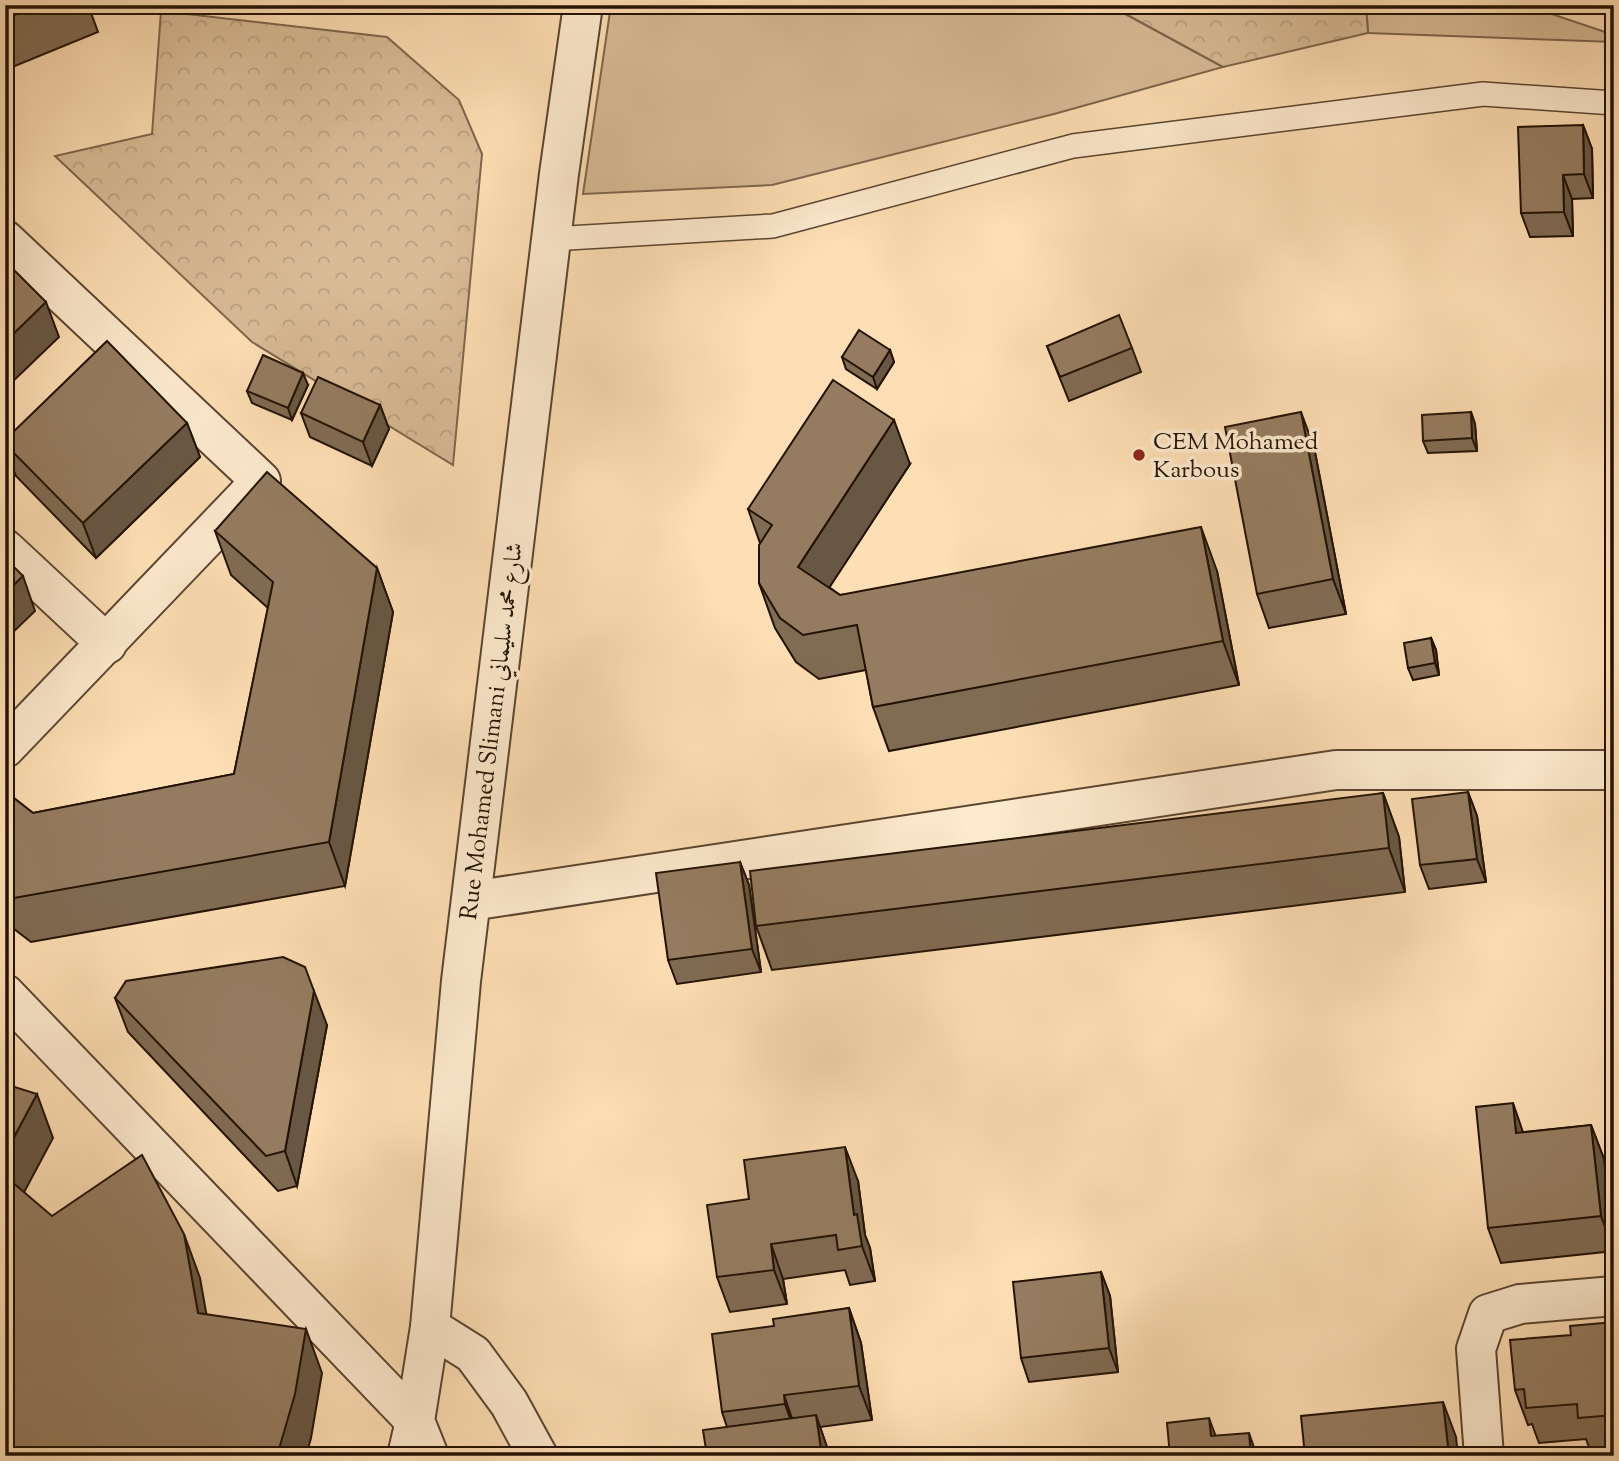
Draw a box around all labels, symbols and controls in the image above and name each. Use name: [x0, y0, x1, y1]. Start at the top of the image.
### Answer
place label: CEM Mohamed Karbous: [1153, 426, 1319, 488]
marker: CEM Mohamed Karbous: [1131, 447, 1147, 463]
street label: Rue Mohamed Slimani شارع محمد سليماني: [453, 541, 534, 922]

